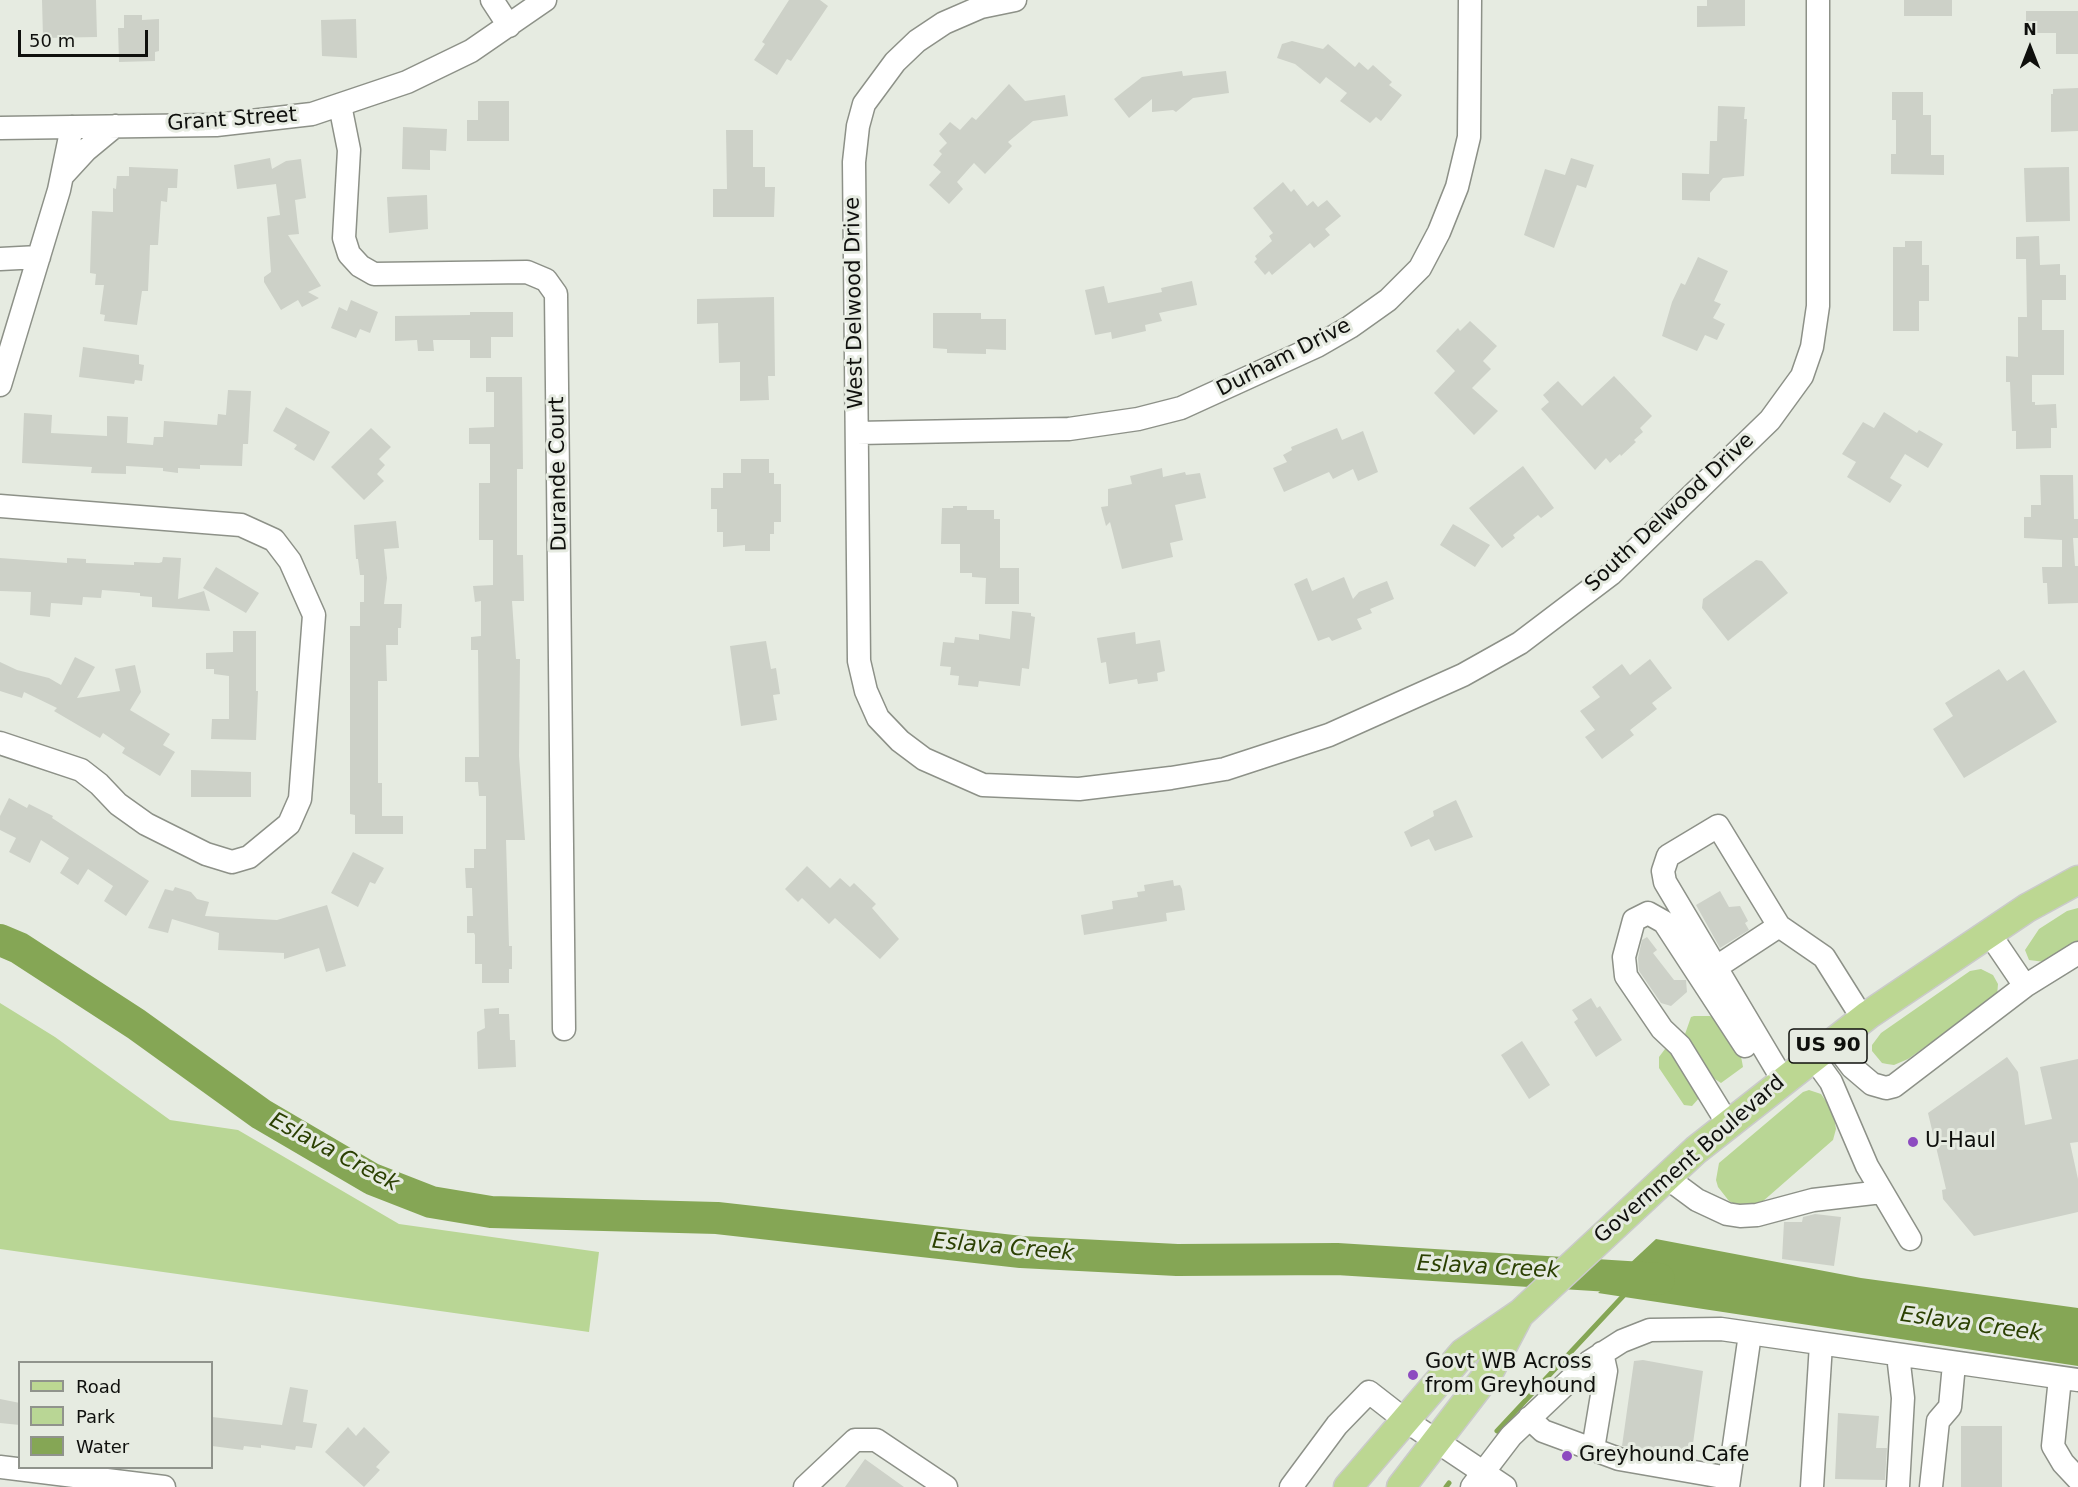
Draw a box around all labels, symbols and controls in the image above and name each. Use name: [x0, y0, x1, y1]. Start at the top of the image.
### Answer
scale bar: [21, 18, 152, 56]
north arrow: [2000, 18, 2060, 78]
text: N: [2023, 20, 2037, 39]
text: 50 m: [29, 30, 75, 51]
street label: Grant Street: [166, 103, 298, 137]
street label: West Delwood Drive: [841, 197, 869, 409]
street label: Durham Drive: [1213, 313, 1355, 403]
street label: Durande Court: [545, 396, 573, 552]
street label: South Delwood Drive: [1580, 428, 1760, 598]
road number: US 90: [1789, 1029, 1867, 1063]
street label: Government Boulevard: [1590, 1071, 1790, 1249]
water label: Eslava Creek: [265, 1108, 403, 1198]
place label: U-Haul: [1925, 1129, 1996, 1155]
marker: U-Haul: [1906, 1135, 1920, 1149]
water label: Eslava Creek: [931, 1229, 1075, 1267]
water label: Eslava Creek: [1416, 1251, 1560, 1285]
water label: Eslava Creek: [1899, 1302, 2043, 1348]
place label: Govt WB Across from Greyhound: [1425, 1350, 1596, 1400]
legend: [18, 1361, 213, 1469]
marker: Govt WB Across from Greyhound: [1406, 1368, 1420, 1382]
text: Road: [76, 1376, 121, 1397]
text: Park: [76, 1406, 115, 1427]
text: Water: [76, 1436, 129, 1457]
place label: Greyhound Cafe: [1579, 1443, 1749, 1469]
marker: Greyhound Cafe: [1560, 1449, 1574, 1463]

